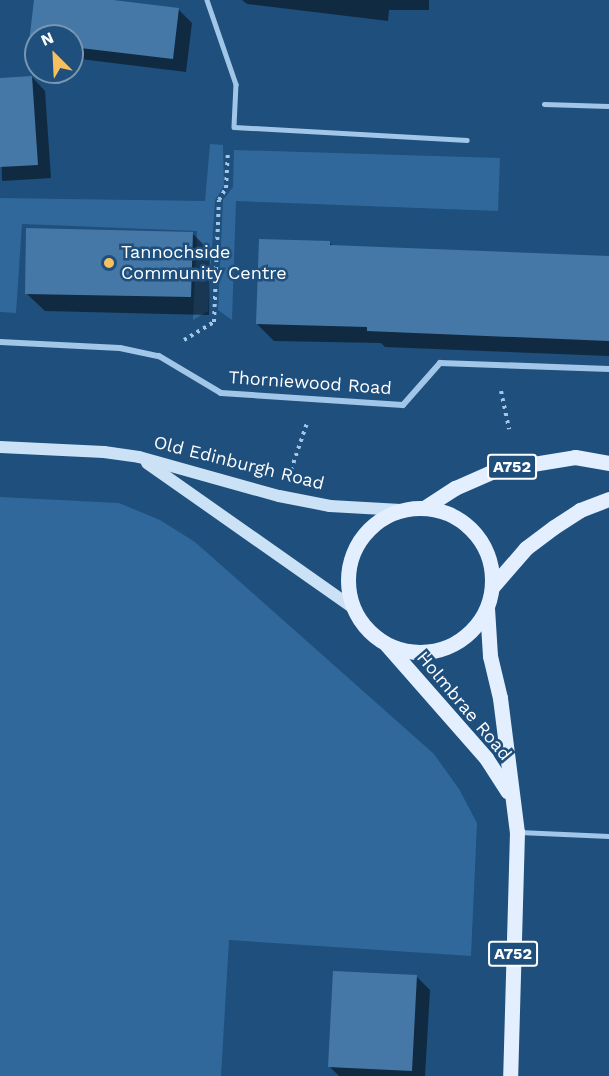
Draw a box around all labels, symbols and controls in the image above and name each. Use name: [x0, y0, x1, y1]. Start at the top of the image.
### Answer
north arrow: [24, 24, 84, 84]
text: N: [38, 28, 57, 50]
place label: Tannochside Community Centre: [121, 242, 287, 284]
marker: Tannochside Community Centre: [102, 256, 116, 270]
street label: Thorniewood Road: [228, 367, 392, 399]
street label: Old Edinburgh Road: [152, 431, 326, 495]
road number: A752: [486, 454, 538, 480]
street label: Holmbrae Road: [412, 647, 516, 765]
road number: A752: [488, 941, 538, 967]

